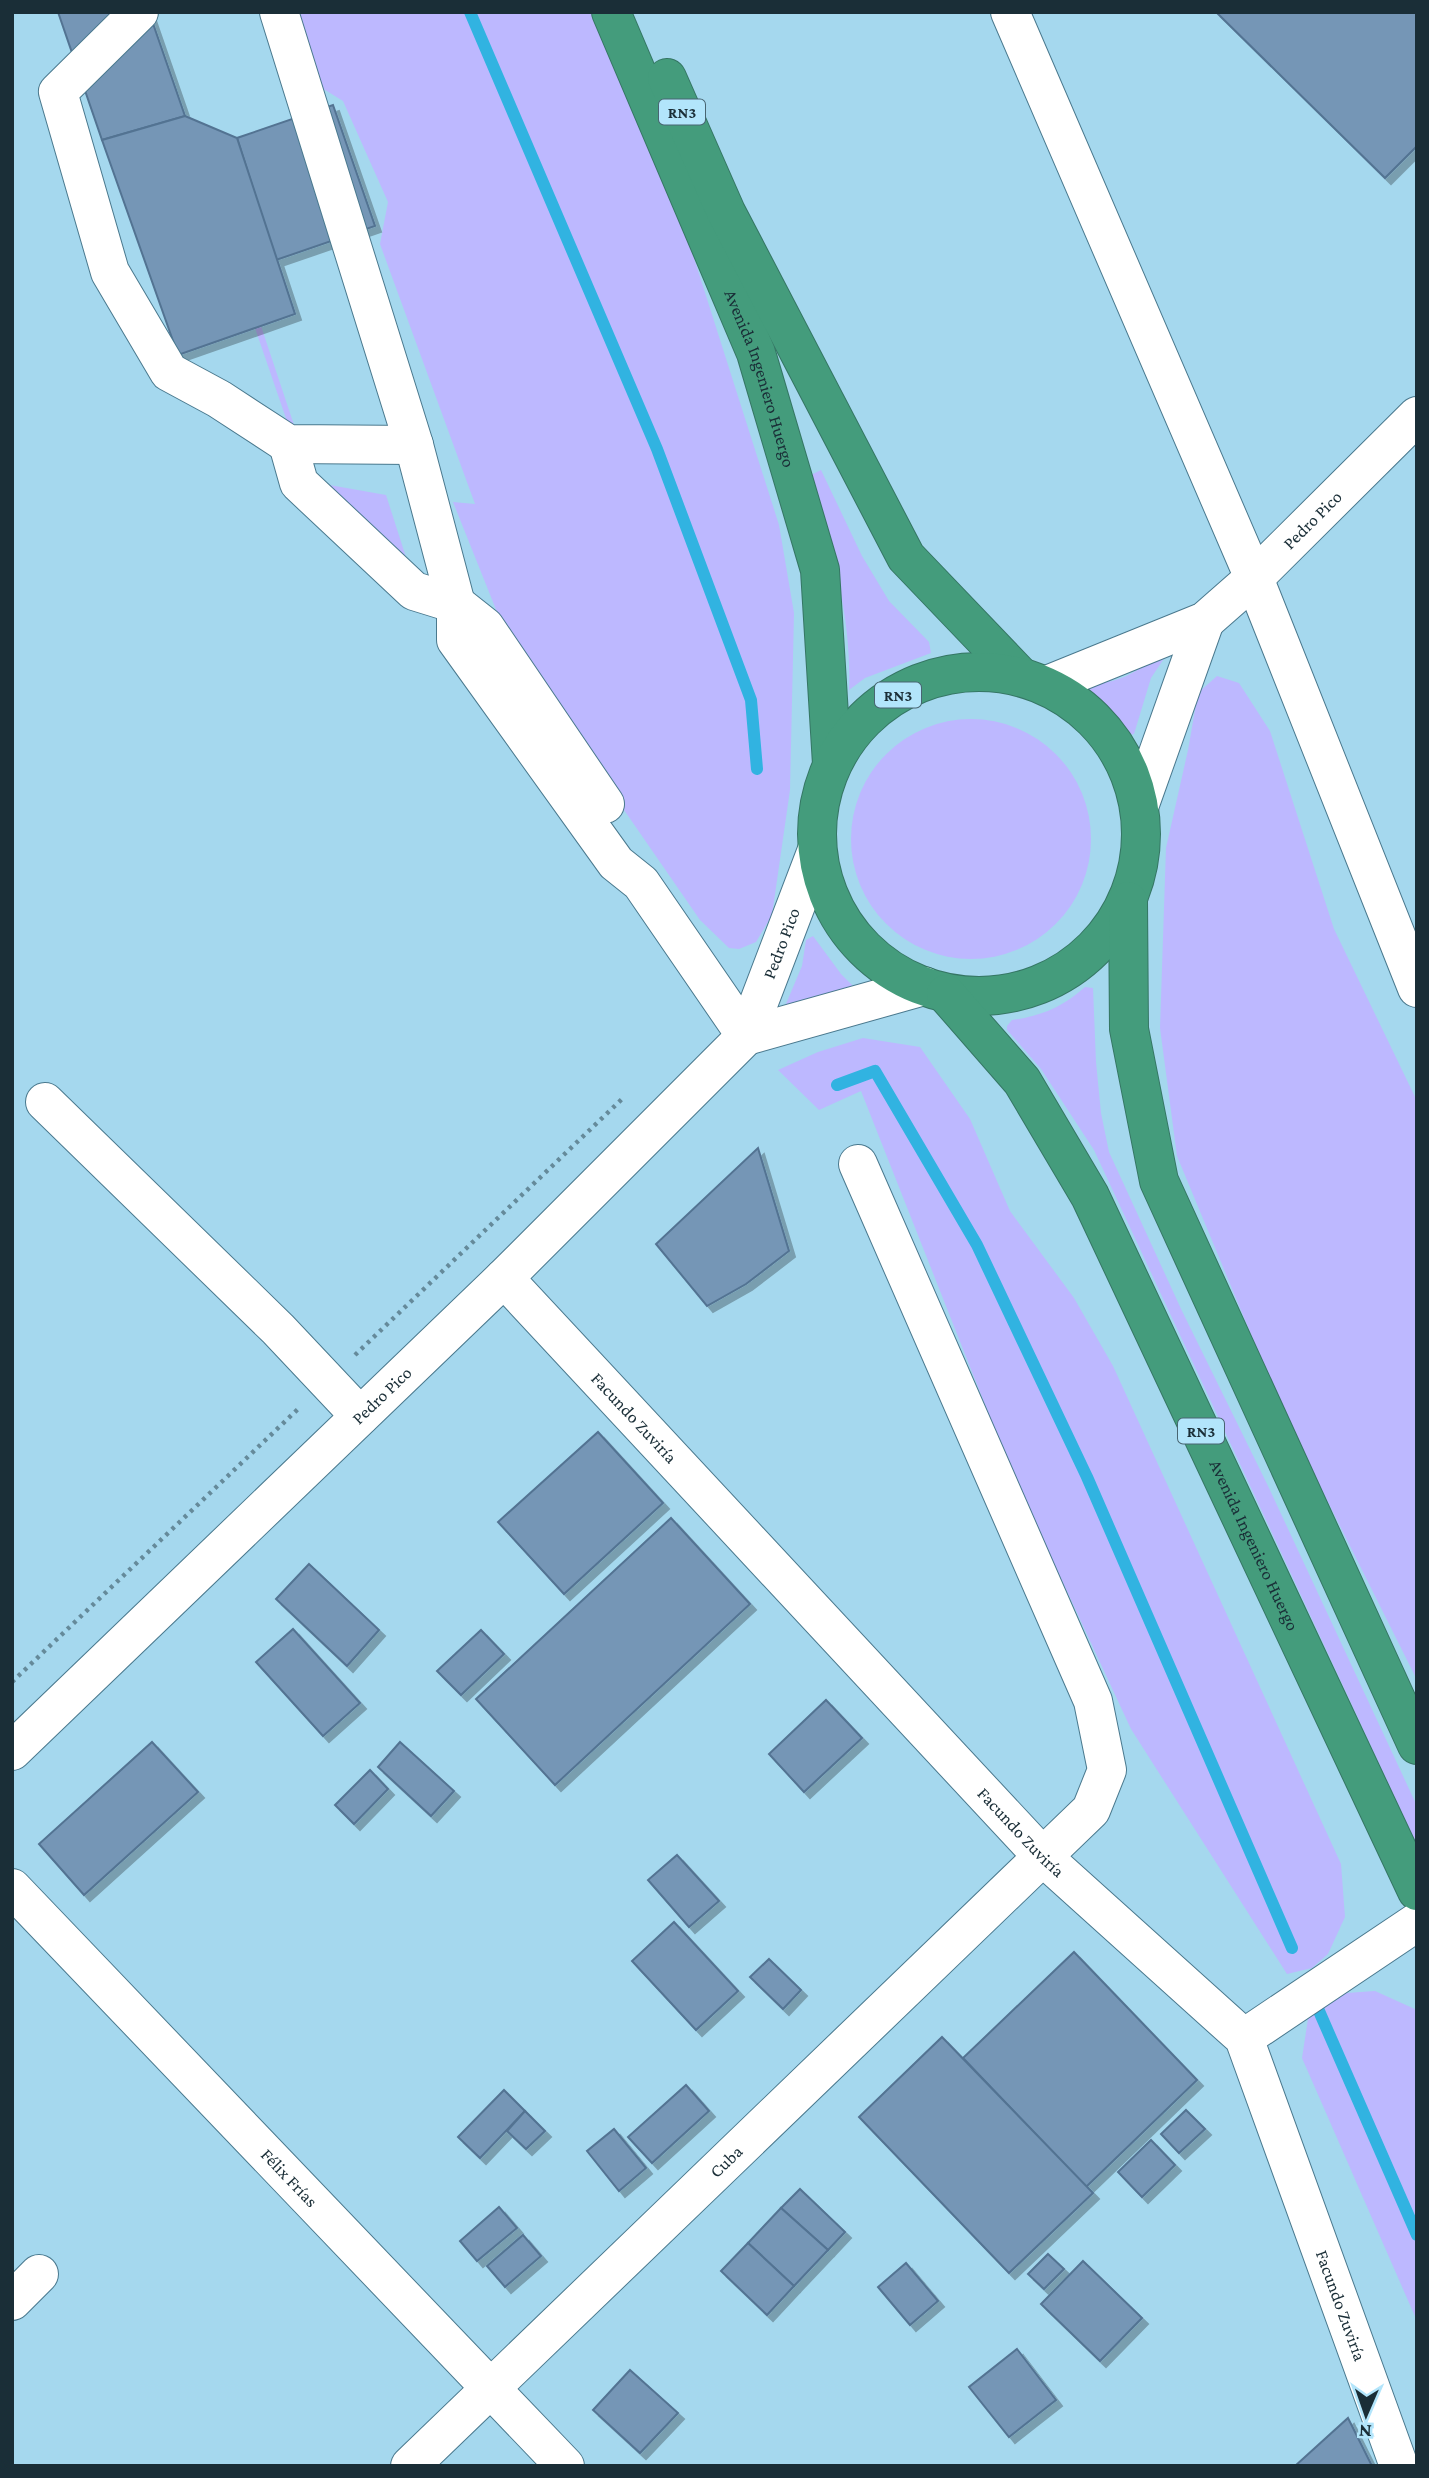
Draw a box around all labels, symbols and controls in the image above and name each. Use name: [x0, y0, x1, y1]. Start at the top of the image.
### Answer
road number: RN3: [659, 100, 705, 124]
street label: Avenida Ingeniero Huergo: [720, 287, 799, 470]
street label: Pedro Pico: [1279, 487, 1346, 553]
road number: RN3: [875, 682, 921, 708]
street label: Pedro Pico: [759, 905, 804, 982]
street label: Pedro Pico: [348, 1362, 416, 1428]
street label: Facundo Zuviría: [587, 1368, 681, 1467]
road number: RN3: [1178, 1418, 1224, 1443]
street label: Avenida Ingeniero Huergo: [1205, 1456, 1303, 1634]
street label: Facundo Zuviría: [973, 1783, 1068, 1881]
street label: Cuba: [706, 2141, 747, 2182]
street label: Félix Frías: [257, 2144, 322, 2211]
street label: Facundo Zuviría: [1312, 2247, 1370, 2364]
north arrow: [1331, 2380, 1401, 2450]
text: N: [1359, 2421, 1372, 2442]

